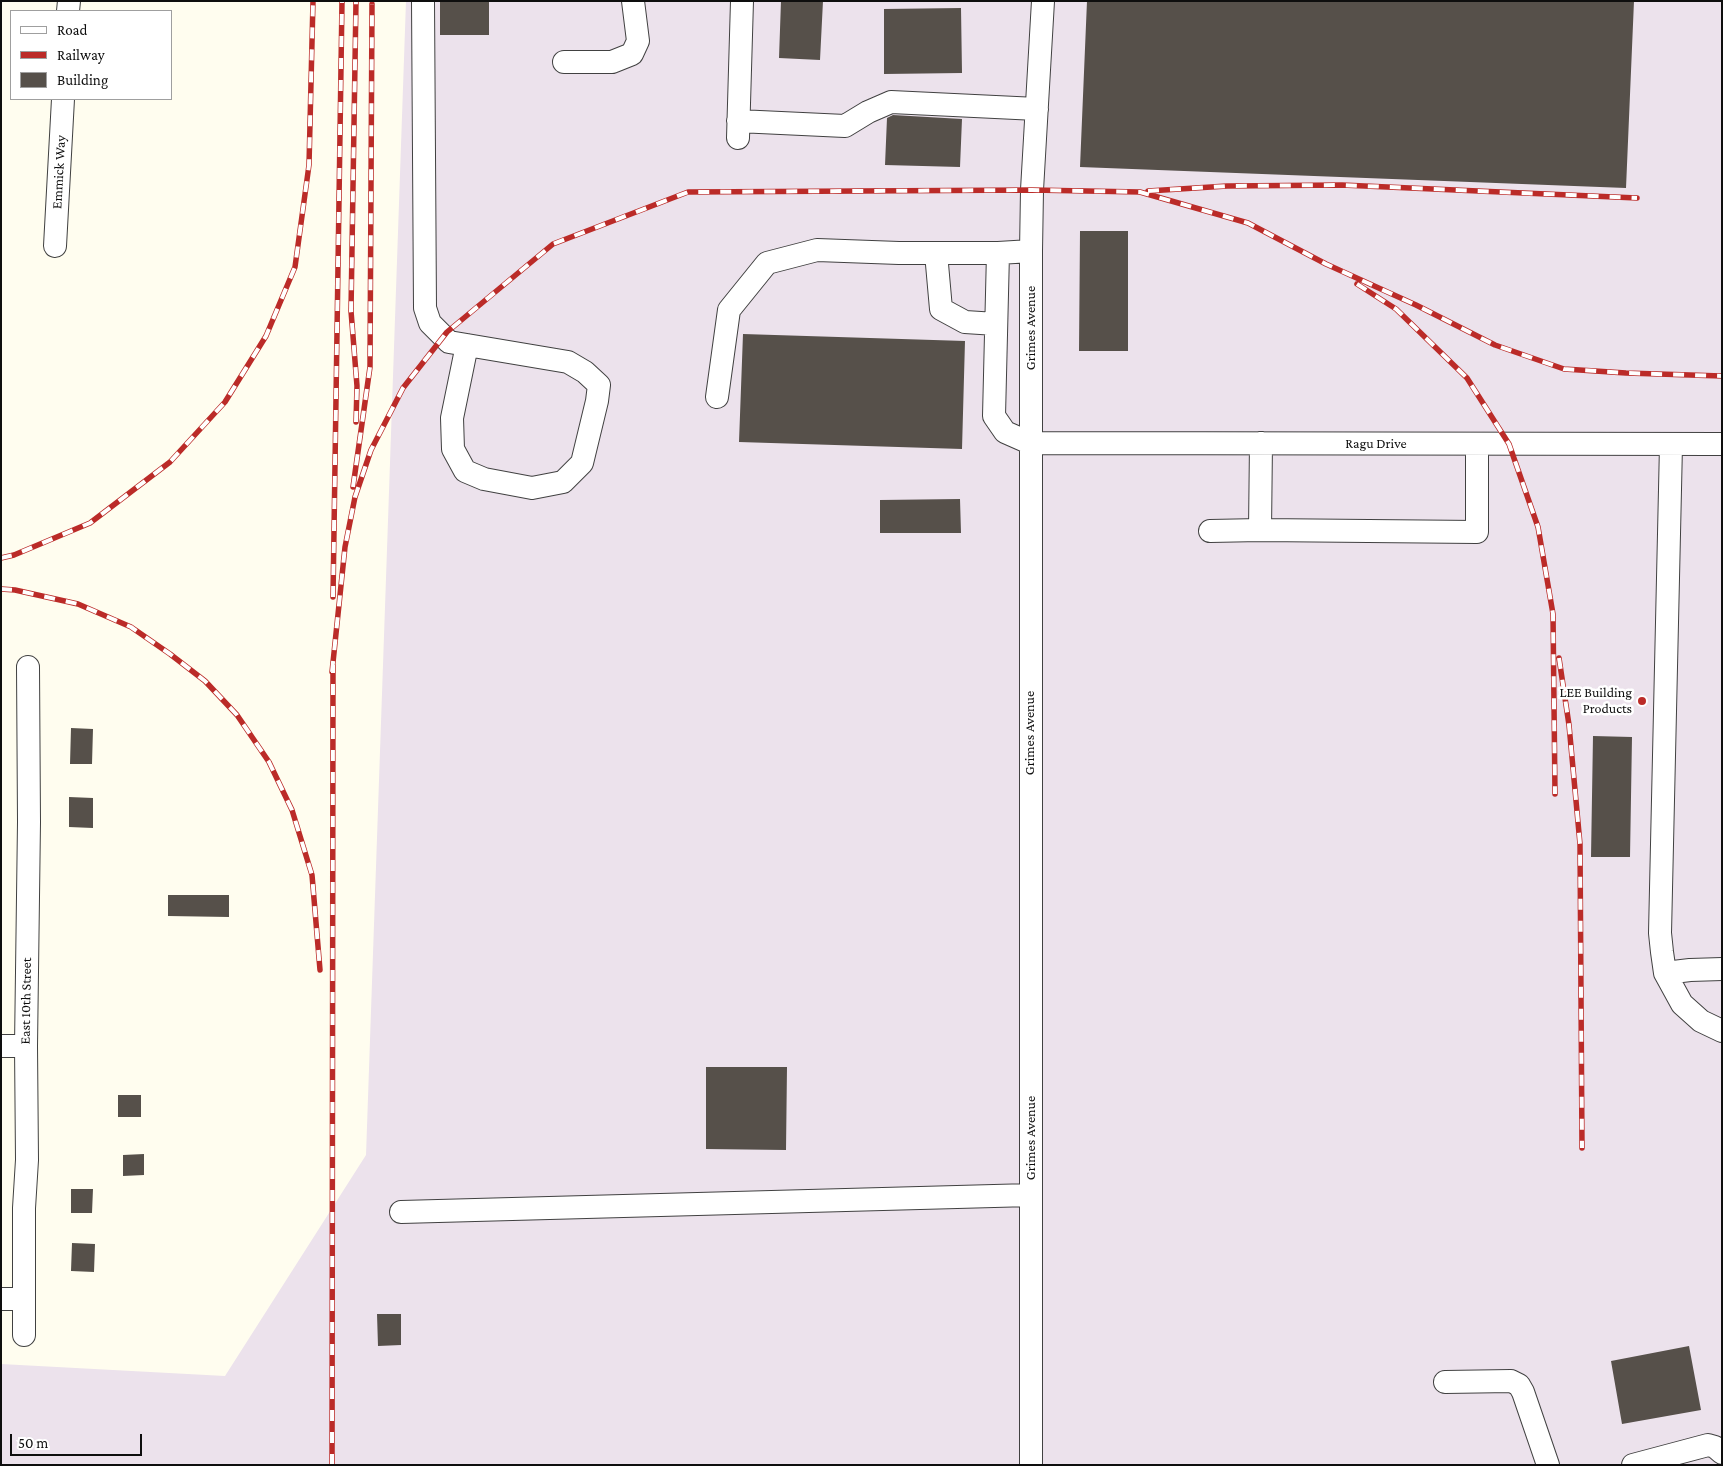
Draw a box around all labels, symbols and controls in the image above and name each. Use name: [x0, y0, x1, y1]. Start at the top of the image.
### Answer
legend: [10, 10, 172, 100]
text: Road: [57, 22, 87, 38]
text: Railway: [57, 47, 105, 63]
text: Building: [57, 72, 108, 88]
street label: Emmick Way: [49, 135, 69, 209]
street label: Grimes Avenue: [1023, 286, 1039, 370]
street label: Ragu Drive: [1345, 436, 1407, 452]
place label: LEE Building Products: [1559, 685, 1632, 718]
street label: Grimes Avenue: [1022, 691, 1038, 775]
marker: LEE Building Products: [1636, 695, 1648, 707]
street label: East 10th Street: [17, 957, 35, 1045]
street label: Grimes Avenue: [1023, 1096, 1039, 1180]
scale bar: [12, 1424, 145, 1456]
text: 50 m: [18, 1435, 48, 1451]

